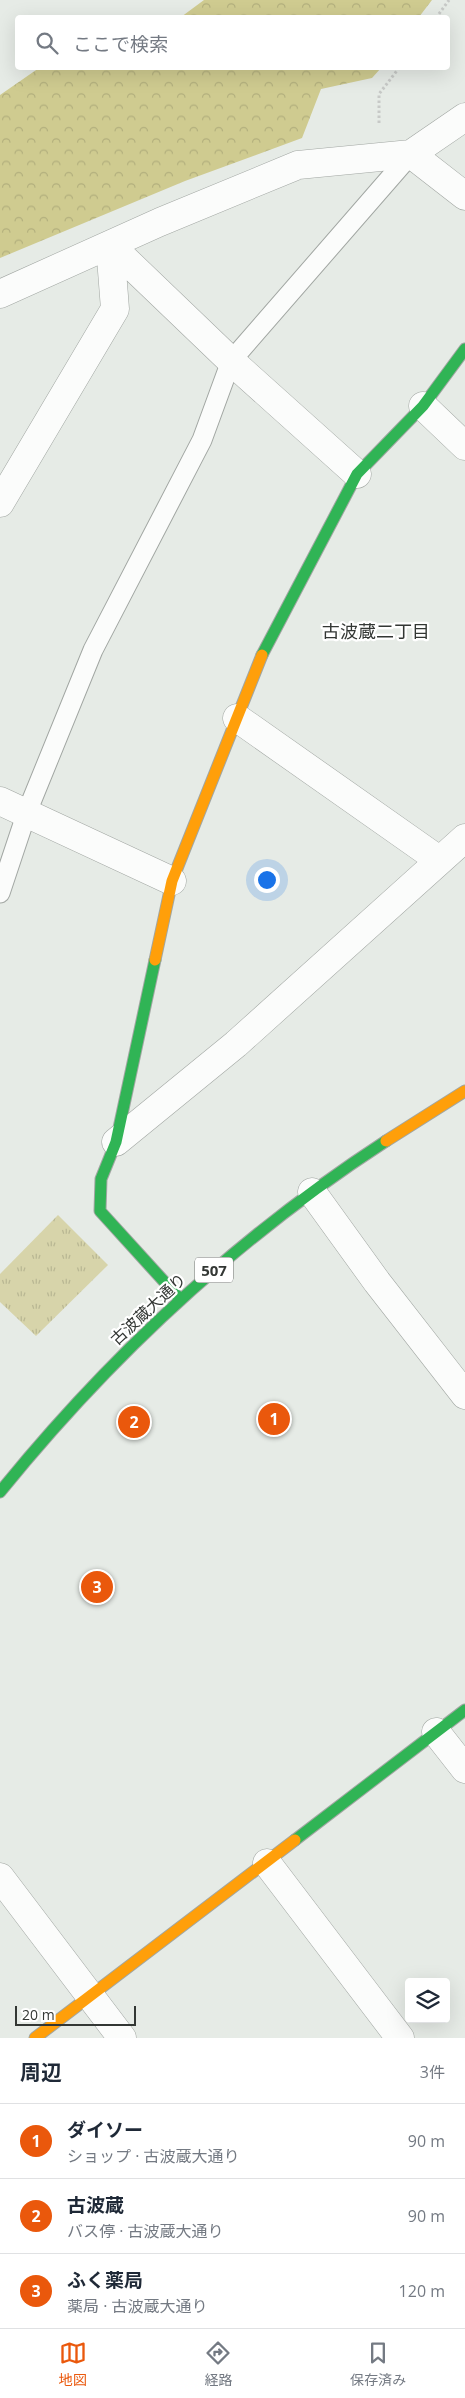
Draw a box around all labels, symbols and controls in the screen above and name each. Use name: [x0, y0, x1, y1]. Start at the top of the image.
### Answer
search box: [15, 15, 450, 70]
icon: search: [33, 29, 61, 57]
text: ここで検索: [73, 31, 168, 57]
district label: 古波蔵二丁目: [322, 619, 430, 643]
your location: [254, 867, 280, 893]
road number: 507: [195, 1258, 233, 1282]
street label: 古波蔵大通り: [105, 1268, 191, 1350]
pin: 1: [258, 1400, 290, 1438]
pin: 2: [118, 1403, 150, 1441]
pin: 3: [81, 1568, 113, 1606]
map controls: [405, 1978, 450, 2023]
button: layers: [405, 1978, 450, 2023]
scale bar: [15, 2003, 136, 2026]
text: 20 m: [22, 2005, 55, 2024]
text: 周辺: [20, 2058, 62, 2086]
text: 3件: [420, 2061, 445, 2083]
text: ダイソー: [67, 2117, 143, 2143]
text: 1: [31, 2130, 41, 2152]
text: 90 m: [408, 2130, 445, 2152]
text: ショップ · 古波蔵大通り: [67, 2145, 240, 2167]
text: 古波蔵: [67, 2192, 124, 2218]
text: 2: [31, 2205, 41, 2227]
text: 90 m: [408, 2205, 445, 2227]
text: バス停 · 古波蔵大通り: [67, 2220, 224, 2242]
text: ふく薬局: [67, 2267, 143, 2293]
text: 3: [31, 2280, 41, 2302]
text: 120 m: [399, 2280, 445, 2302]
text: 薬局 · 古波蔵大通り: [67, 2295, 208, 2317]
tab: 地図: [59, 2339, 87, 2389]
tab: 経路: [204, 2339, 232, 2389]
tab: 保存済み: [350, 2339, 406, 2389]

